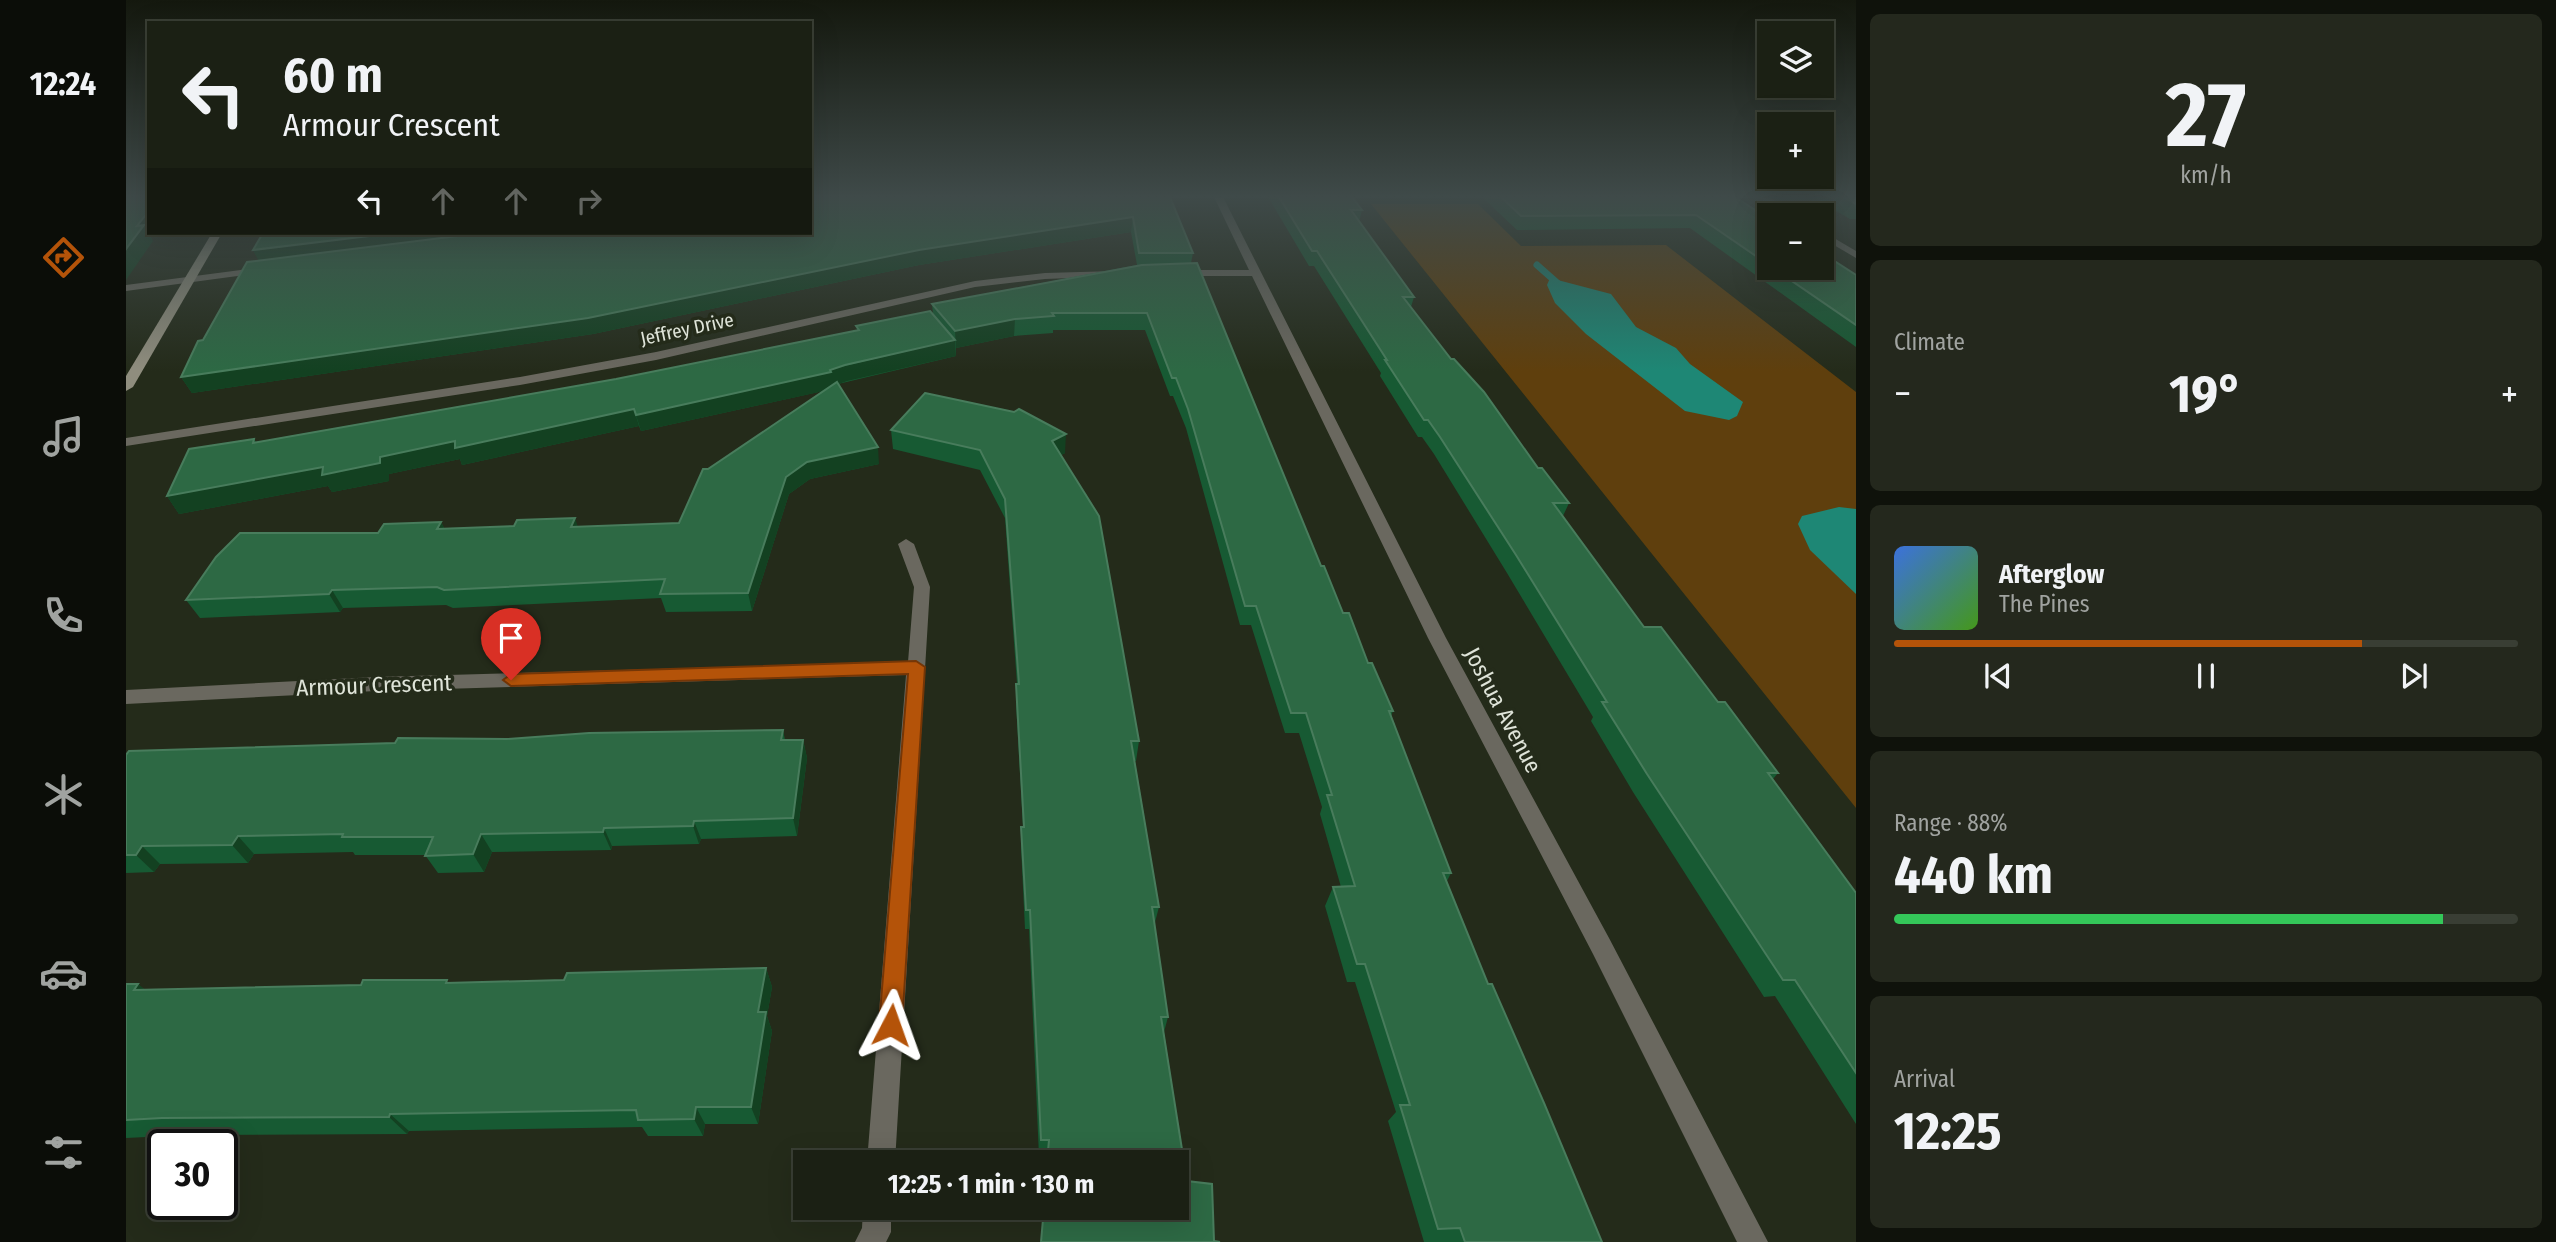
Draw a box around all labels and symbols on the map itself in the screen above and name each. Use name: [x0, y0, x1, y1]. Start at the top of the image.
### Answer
street label: Jeffrey Drive: [638, 308, 736, 350]
pin: [481, 608, 541, 680]
street label: Joshua Avenue: [1458, 642, 1548, 778]
street label: Armour Crescent: [296, 668, 453, 702]
position arrow: [854, 988, 928, 1062]
speed limit sign: 30: [147, 1129, 238, 1220]

